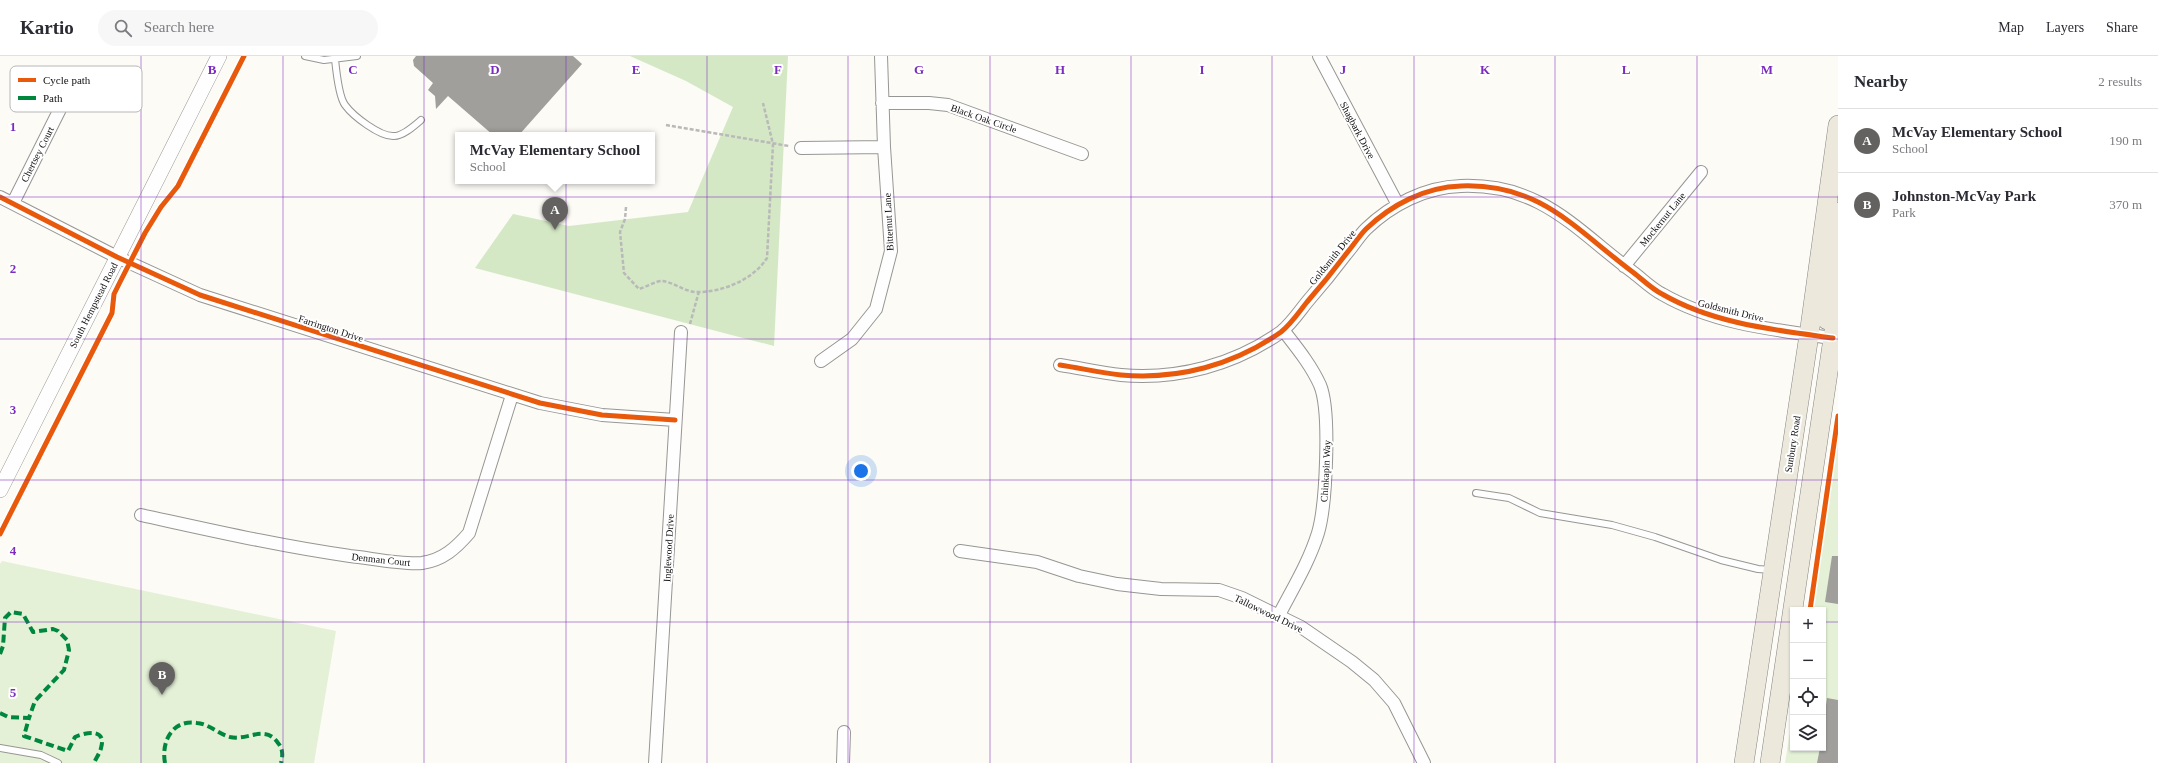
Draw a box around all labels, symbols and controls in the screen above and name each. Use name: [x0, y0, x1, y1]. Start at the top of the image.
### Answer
search box: [98, 10, 378, 46]
text: Kartio: [20, 17, 74, 38]
icon: search: [112, 17, 134, 39]
text: Search here: [144, 19, 214, 35]
text: Map: [1998, 20, 2024, 35]
text: Layers: [2046, 20, 2084, 35]
text: Share: [2106, 20, 2138, 35]
text: B: [208, 62, 217, 77]
text: C: [348, 62, 358, 77]
text: D: [490, 62, 500, 77]
text: E: [632, 62, 640, 77]
text: F: [774, 62, 782, 77]
text: G: [914, 62, 924, 77]
text: H: [1055, 62, 1065, 77]
text: I: [1199, 62, 1205, 77]
text: J: [1340, 62, 1347, 77]
text: K: [1480, 62, 1491, 77]
text: L: [1622, 62, 1631, 77]
text: M: [1761, 62, 1773, 77]
legend: [10, 66, 142, 112]
text: Nearby: [1854, 72, 1908, 91]
text: Cycle path: [43, 74, 91, 86]
text: 2 results: [2098, 74, 2142, 89]
text: Path: [43, 92, 63, 104]
street label: Shagbark Drive: [1338, 100, 1377, 161]
street label: Black Oak Circle: [949, 102, 1019, 135]
text: 1: [10, 119, 16, 134]
street label: Chertsey Court: [19, 124, 56, 184]
text: McVay Elementary School: [1892, 124, 2062, 140]
popup: [455, 132, 655, 184]
text: A: [1862, 133, 1872, 148]
text: 190 m: [2109, 133, 2142, 148]
text: School: [1892, 141, 1928, 156]
text: McVay Elementary School: [470, 142, 640, 158]
text: School: [470, 159, 506, 174]
text: Johnston-McVay Park: [1892, 188, 2036, 204]
street label: Mockernut Lane: [1637, 190, 1688, 249]
street label: Bitternut Lane: [881, 192, 896, 251]
pin: A: [542, 197, 568, 230]
text: B: [1863, 197, 1871, 212]
text: 370 m: [2109, 197, 2142, 212]
text: Park: [1892, 205, 1916, 220]
street label: Goldsmith Drive: [1307, 227, 1358, 287]
text: 2: [10, 261, 16, 276]
street label: South Hempstead Road: [67, 261, 120, 350]
street label: Goldsmith Drive: [1697, 297, 1765, 324]
street label: Farrington Drive: [297, 313, 365, 344]
text: 3: [10, 402, 17, 417]
street label: Sunbury Road: [1783, 415, 1802, 473]
street label: Chinkapin Way: [1318, 440, 1333, 502]
your location: [851, 461, 871, 481]
street label: Inglewood Drive: [661, 513, 676, 582]
text: 4: [10, 543, 17, 558]
street label: Denman Court: [351, 551, 411, 568]
street label: Tallowwood Drive: [1233, 592, 1305, 635]
map controls: [1790, 607, 1826, 751]
button: +: [1790, 607, 1826, 643]
button: −: [1790, 643, 1826, 679]
pin: B: [149, 662, 175, 695]
button: locate: [1790, 679, 1826, 715]
text: 5: [10, 685, 17, 700]
button: layers: [1790, 715, 1826, 751]

